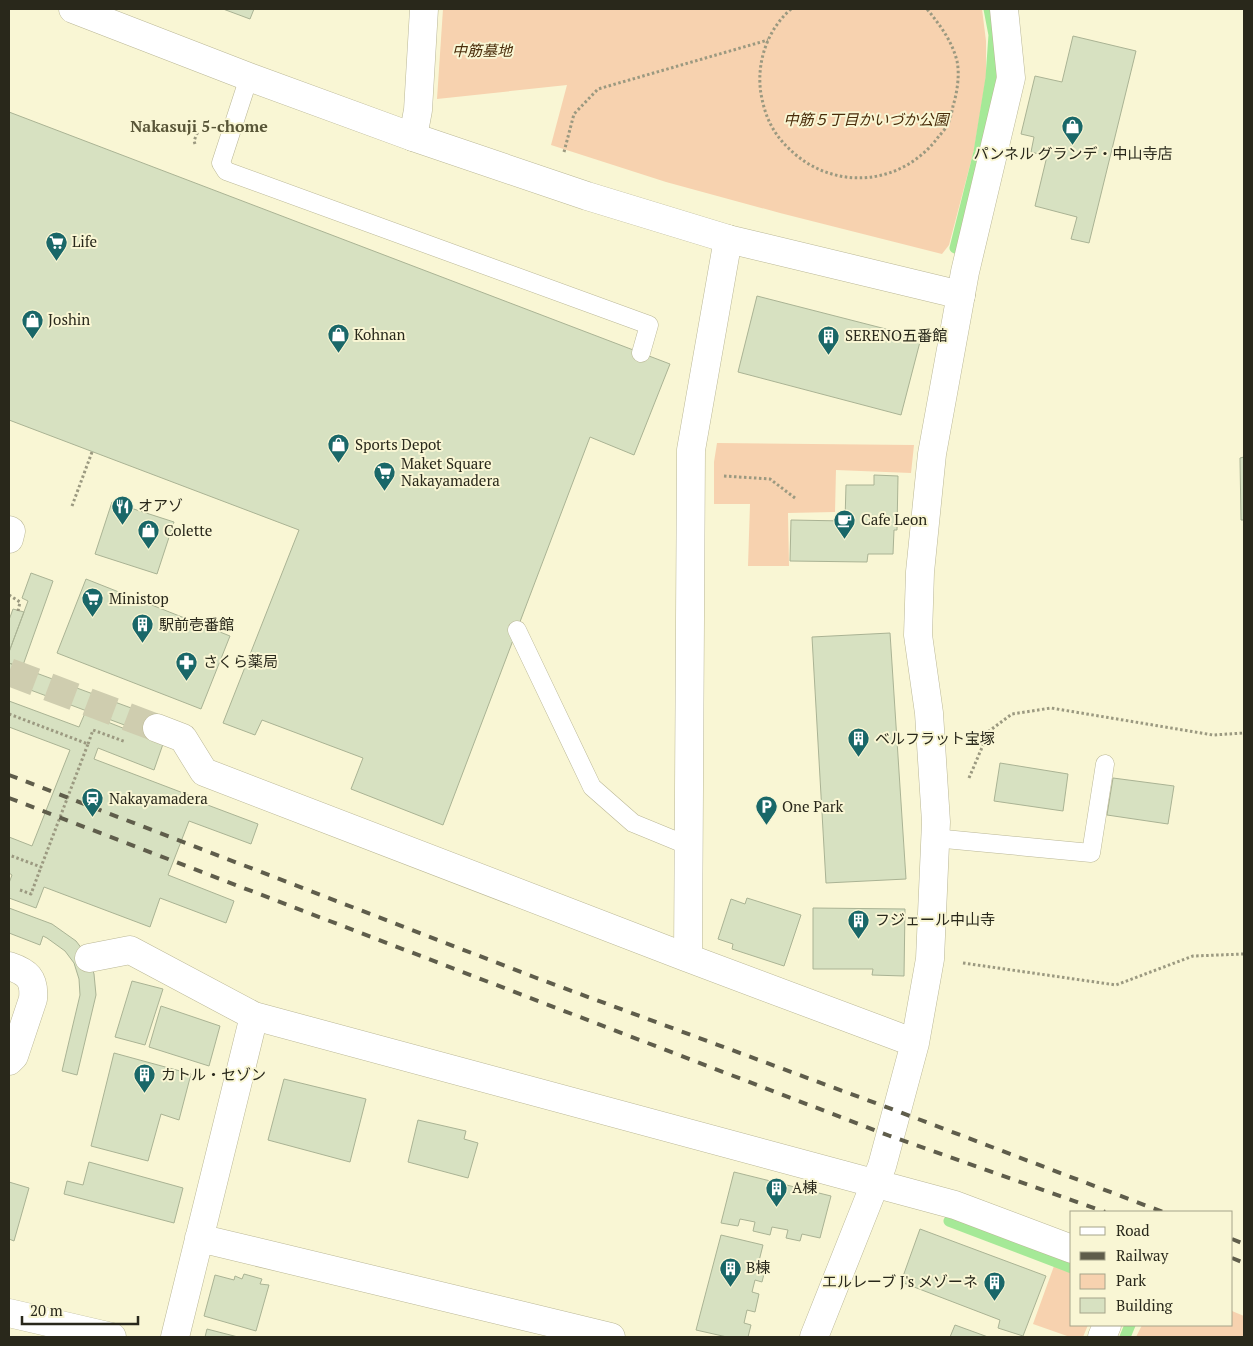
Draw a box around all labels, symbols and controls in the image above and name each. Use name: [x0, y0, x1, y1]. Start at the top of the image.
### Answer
park label: 中筋墓地: [452, 40, 514, 60]
park label: 中筋５丁目かいづか公園: [783, 109, 950, 129]
shop icon: パンネル グランデ・中山寺店: [1061, 114, 1085, 145]
district label: Nakasuji 5-chome: [130, 115, 268, 137]
place label: パンネル グランデ・中山寺店: [973, 143, 1173, 163]
supermarket icon: Life: [44, 230, 68, 261]
place label: Life: [72, 231, 97, 251]
shop icon: Joshin: [20, 308, 44, 339]
place label: Joshin: [48, 309, 90, 329]
shop icon: Kohnan: [326, 323, 350, 354]
place label: Kohnan: [354, 324, 406, 344]
building icon: SERENO五番館: [817, 324, 841, 355]
place label: SERENO五番館: [845, 325, 947, 345]
shop icon: Sports Depot: [327, 433, 351, 464]
place label: Sports Depot: [355, 434, 442, 454]
place label: Maket Square Nakayamadera: [401, 453, 500, 490]
supermarket icon: Maket Square Nakayamadera: [373, 461, 397, 492]
restaurant icon: オアゾ: [110, 494, 134, 525]
place label: オアゾ: [138, 495, 183, 515]
cafe icon: Cafe Leon: [833, 508, 857, 539]
place label: Cafe Leon: [861, 509, 927, 529]
shop icon: Colette: [136, 519, 160, 550]
place label: Colette: [164, 520, 212, 540]
supermarket icon: Ministop: [81, 587, 105, 618]
place label: Ministop: [109, 588, 169, 608]
building icon: 駅前壱番館: [131, 613, 155, 644]
place label: 駅前壱番館: [159, 614, 234, 634]
pharmacy icon: さくら薬局: [175, 650, 199, 681]
place label: さくら薬局: [203, 651, 278, 671]
building icon: ベルフラット宝塚: [847, 727, 871, 758]
place label: ベルフラット宝塚: [875, 728, 995, 748]
station icon: Nakayamadera: [81, 787, 105, 818]
place label: Nakayamadera: [109, 788, 208, 808]
parking icon: One Park: [754, 795, 778, 826]
place label: One Park: [782, 796, 843, 816]
building icon: フジェール中山寺: [847, 908, 871, 939]
place label: フジェール中山寺: [875, 909, 995, 929]
building icon: カトル・セゾン: [133, 1063, 157, 1094]
place label: カトル・セゾン: [161, 1064, 266, 1084]
building icon: A棟: [764, 1176, 788, 1207]
place label: A棟: [792, 1177, 817, 1197]
legend: [1070, 1211, 1233, 1326]
text: Road: [1116, 1220, 1149, 1240]
text: Railway: [1116, 1245, 1169, 1265]
building icon: B棟: [718, 1256, 742, 1287]
place label: B棟: [746, 1257, 770, 1277]
building icon: エルレーブ J's メゾーネ: [982, 1270, 1006, 1301]
text: Park: [1116, 1270, 1146, 1290]
place label: エルレーブ J's メゾーネ: [822, 1271, 978, 1291]
scale bar: [22, 1294, 139, 1326]
text: Building: [1116, 1295, 1174, 1315]
text: 20 m: [30, 1300, 63, 1320]

